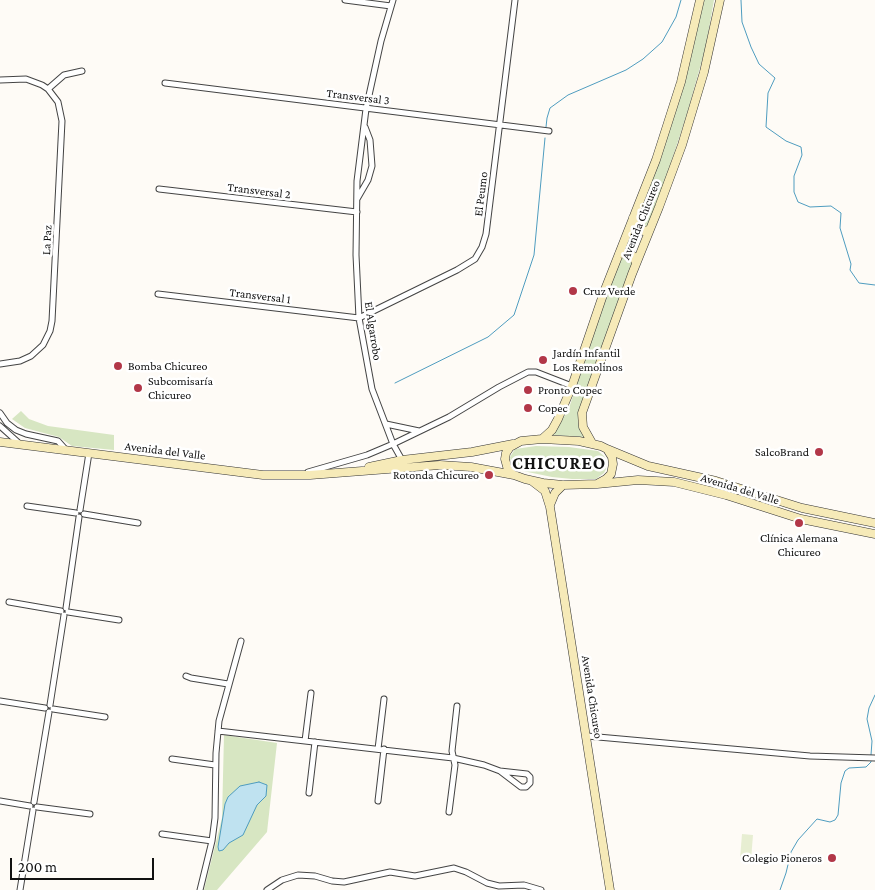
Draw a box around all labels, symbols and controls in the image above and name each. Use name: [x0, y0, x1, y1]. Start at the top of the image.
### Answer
street label: Transversal 3: [326, 86, 390, 108]
street label: El Peumo: [471, 171, 491, 217]
street label: Avenida Chicureo: [619, 178, 663, 262]
street label: Transversal 2: [227, 180, 291, 202]
street label: La Paz: [39, 225, 55, 255]
place label: Cruz Verde: [583, 284, 635, 298]
street label: Transversal 1: [228, 285, 292, 307]
marker: Cruz Verde: [567, 285, 579, 297]
street label: El Algarrobo: [361, 300, 385, 362]
place label: Jardín Infantil Los Remolinos: [553, 346, 623, 374]
marker: Jardín Infantil Los Remolinos: [537, 354, 549, 366]
place label: Bomba Chicureo: [128, 359, 207, 373]
marker: Bomba Chicureo: [112, 360, 124, 372]
place label: Subcomisaría Chicureo: [148, 374, 213, 402]
marker: Subcomisaría Chicureo: [132, 382, 144, 394]
place label: Pronto Copec: [538, 383, 602, 397]
marker: Pronto Copec: [522, 384, 534, 396]
place label: Copec: [538, 401, 568, 415]
marker: Copec: [522, 402, 534, 414]
street label: Avenida del Valle: [124, 439, 206, 463]
place label: SalcoBrand: [755, 445, 809, 459]
marker: SalcoBrand: [813, 446, 825, 458]
district label: CHICUREO: [511, 452, 607, 474]
place label: Rotonda Chicureo: [393, 468, 479, 482]
marker: Rotonda Chicureo: [483, 469, 495, 481]
street label: Avenida del Valle: [699, 470, 781, 508]
marker: Clínica Alemana Chicureo: [793, 517, 805, 529]
place label: Clínica Alemana Chicureo: [760, 531, 838, 559]
street label: Avenida Chicureo: [578, 654, 606, 740]
scale bar: [12, 848, 156, 880]
place label: Colegio Pioneros: [742, 851, 822, 865]
marker: Colegio Pioneros: [826, 852, 838, 864]
text: 200 m: [18, 859, 57, 875]

